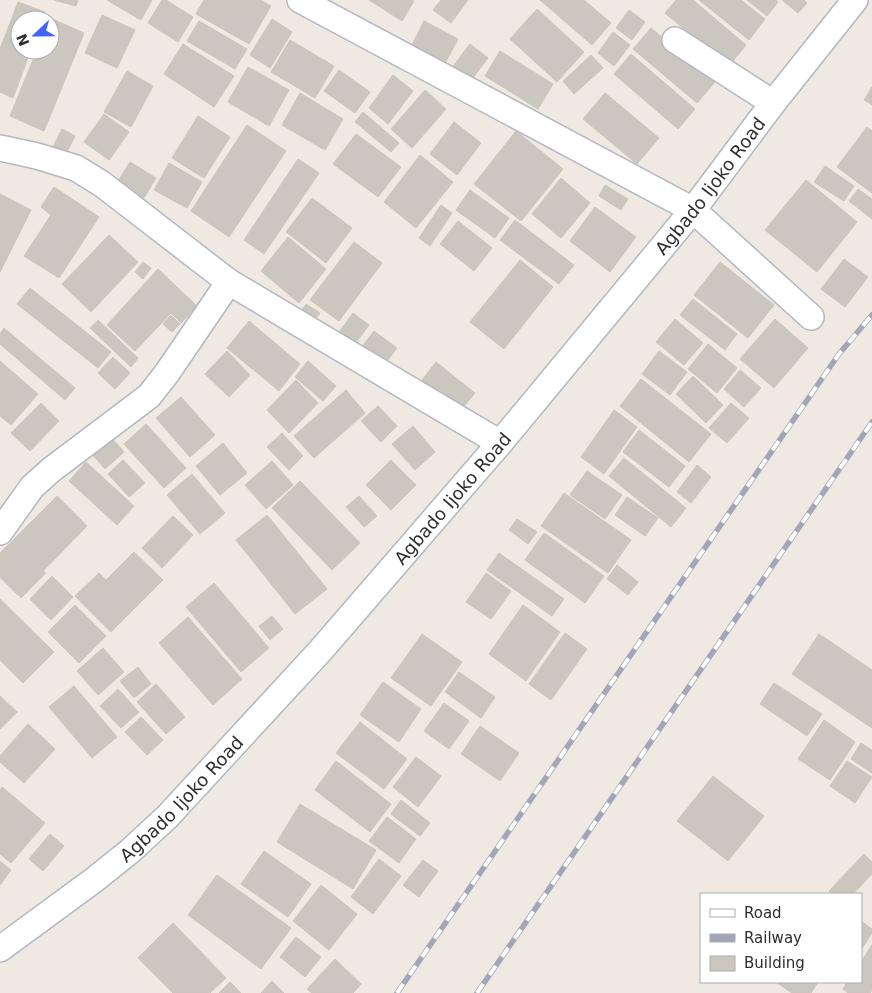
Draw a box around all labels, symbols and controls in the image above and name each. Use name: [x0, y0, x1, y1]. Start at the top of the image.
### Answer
north arrow: [10, 10, 60, 60]
text: N: [13, 31, 33, 48]
street label: Agbado Ijoko Road: [650, 113, 769, 258]
street label: Agbado Ijoko Road: [390, 428, 515, 568]
street label: Agbado Ijoko Road: [115, 731, 247, 866]
legend: [700, 893, 862, 983]
text: Road: [744, 904, 782, 922]
text: Railway: [744, 929, 802, 947]
text: Building: [744, 954, 805, 972]

